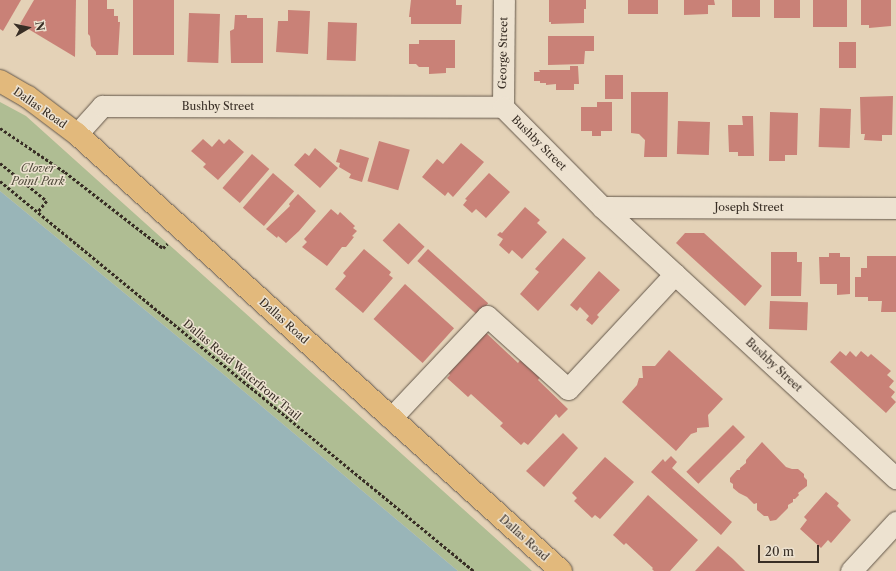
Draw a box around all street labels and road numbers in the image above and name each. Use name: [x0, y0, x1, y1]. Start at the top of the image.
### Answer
street label: George Street: [496, 17, 510, 89]
street label: Dallas Road: [11, 85, 69, 131]
street label: Bushby Street: [182, 99, 254, 113]
street label: Bushby Street: [509, 113, 569, 173]
street label: Joseph Street: [714, 200, 784, 214]
street label: Dallas Road: [257, 295, 311, 347]
street label: Dallas Road Waterfront Trail: [180, 317, 304, 423]
street label: Bushby Street: [743, 335, 805, 395]
street label: Dallas Road: [497, 512, 551, 564]

